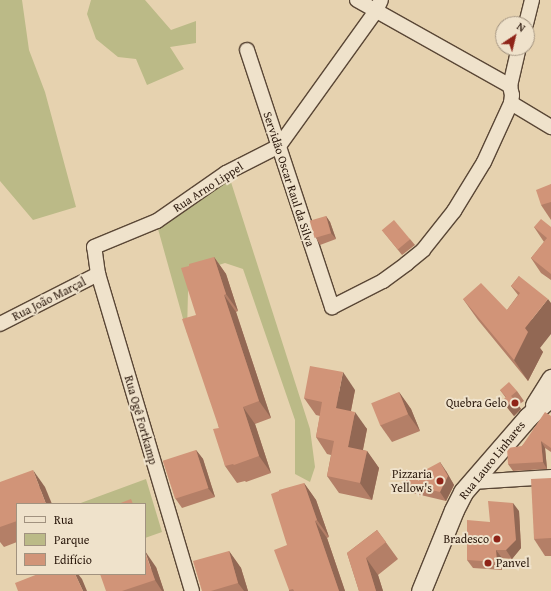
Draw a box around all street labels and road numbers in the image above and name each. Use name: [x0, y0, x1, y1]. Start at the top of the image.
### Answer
street label: Servidão Oscar Raul da Silva: [260, 110, 318, 248]
street label: Rua Arno Lippel: [170, 159, 246, 215]
street label: Rua João Marçal: [10, 274, 88, 324]
street label: Rua Ogê Fortkamp: [121, 374, 161, 466]
street label: Rua Lauro Linhares: [456, 418, 528, 502]

